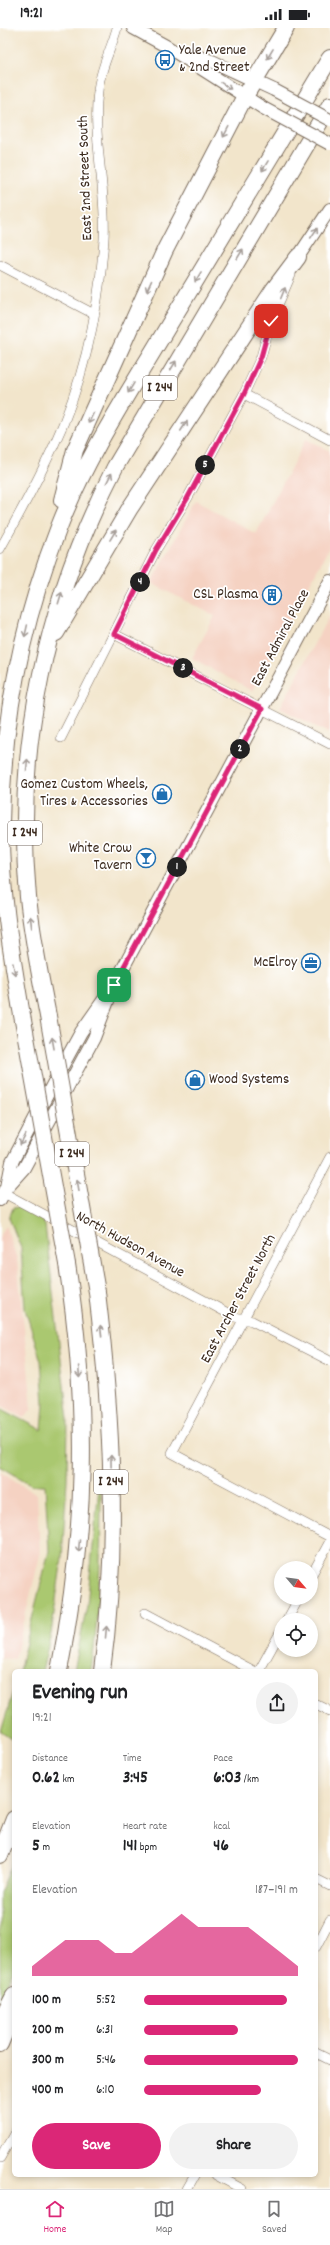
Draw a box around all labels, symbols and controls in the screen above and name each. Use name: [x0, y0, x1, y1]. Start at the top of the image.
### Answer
text: 19:21: [20, 3, 43, 25]
place label: Yale Avenue & 2nd Street: [179, 40, 250, 79]
one-way arrow: [266, 48, 274, 60]
bus stop icon: Yale Avenue & 2nd Street: [154, 49, 176, 71]
one-way arrow: [220, 82, 232, 90]
street label: East 2nd Street South: [73, 115, 99, 241]
one-way arrow: [222, 126, 230, 138]
one-way arrow: [261, 160, 269, 172]
one-way arrow: [310, 228, 318, 239]
one-way arrow: [237, 248, 245, 260]
one-way arrow: [194, 271, 202, 282]
one-way arrow: [145, 280, 152, 292]
one-way arrow: [280, 287, 288, 299]
pin: [254, 304, 288, 338]
icon: check: [260, 310, 282, 332]
one-way arrow: [170, 360, 178, 372]
road number: I 244: [143, 376, 177, 400]
one-way arrow: [127, 382, 135, 393]
one-way arrow: [86, 411, 94, 423]
one-way arrow: [180, 421, 188, 432]
pin: 5: [195, 455, 215, 475]
text: 5: [202, 457, 208, 473]
one-way arrow: [105, 472, 113, 484]
one-way arrow: [110, 529, 118, 541]
pin: 4: [130, 572, 150, 592]
text: 4: [138, 574, 142, 590]
place label: CSL Plasma: [193, 584, 259, 606]
building icon: CSL Plasma: [261, 584, 283, 606]
street label: East Admiral Place: [246, 585, 316, 690]
one-way arrow: [57, 592, 64, 605]
one-way arrow: [21, 625, 29, 638]
pin: 3: [173, 658, 193, 678]
text: 3: [181, 660, 185, 676]
pin: 2: [230, 739, 250, 759]
text: 2: [238, 741, 242, 757]
one-way arrow: [24, 759, 31, 772]
place label: Gomez Custom Wheels, Tires & Accessories: [20, 774, 148, 813]
shop icon: Gomez Custom Wheels, Tires & Accessories: [151, 783, 173, 805]
road number: I 244: [8, 821, 42, 845]
place label: White Crow Tavern: [69, 838, 132, 877]
bar icon: White Crow Tavern: [135, 847, 157, 869]
pin: 1: [167, 857, 187, 877]
text: 1: [176, 859, 178, 875]
one-way arrow: [27, 916, 35, 929]
place label: McElroy: [253, 952, 298, 974]
office icon: McElroy: [300, 952, 322, 974]
one-way arrow: [10, 962, 18, 975]
pin: [97, 968, 131, 1002]
icon: arrive: [103, 974, 125, 996]
one-way arrow: [48, 1037, 56, 1050]
shop icon: Wood Systems: [184, 1069, 206, 1091]
place label: Wood Systems: [209, 1069, 289, 1091]
one-way arrow: [19, 1134, 26, 1146]
road number: I 244: [55, 1142, 89, 1166]
one-way arrow: [73, 1179, 81, 1192]
street label: North Hudson Avenue: [72, 1206, 189, 1284]
street label: East Archer Street North: [196, 1230, 282, 1367]
one-way arrow: [97, 1325, 105, 1338]
one-way arrow: [76, 1365, 83, 1378]
one-way arrow: [107, 1455, 114, 1468]
road number: I 244: [94, 1470, 128, 1494]
one-way arrow: [75, 1539, 82, 1552]
north arrow: [274, 1561, 318, 1605]
map controls: [274, 1561, 318, 1657]
button: locate: [274, 1613, 318, 1657]
one-way arrow: [103, 1626, 110, 1639]
text: Evening run: [32, 1678, 128, 1709]
button: share: [256, 1682, 298, 1724]
text: 19:21: [32, 1709, 52, 1728]
text: Distance: [32, 1751, 68, 1767]
text: Time: [123, 1751, 141, 1767]
text: Pace: [213, 1751, 233, 1767]
text: 0.62: [32, 1767, 60, 1791]
text: 3:45: [123, 1767, 148, 1791]
text: 6:03: [213, 1767, 241, 1791]
text: km: [60, 1772, 74, 1788]
text: /km: [241, 1772, 259, 1788]
text: Elevation: [32, 1819, 70, 1835]
text: Heart rate: [123, 1819, 167, 1835]
text: kcal: [213, 1819, 230, 1835]
text: 5: [32, 1835, 40, 1859]
text: 141: [123, 1835, 137, 1859]
text: 46: [213, 1835, 229, 1859]
text: m: [40, 1840, 50, 1856]
text: bpm: [137, 1840, 157, 1856]
text: Elevation: [32, 1881, 77, 1900]
text: 187–191 m: [255, 1881, 298, 1900]
text: 100 m: [32, 1991, 61, 2010]
text: 5:52: [96, 1991, 116, 2010]
text: 200 m: [32, 2021, 64, 2040]
text: 6:31: [96, 2021, 113, 2040]
text: 300 m: [32, 2051, 64, 2070]
text: 5:46: [96, 2051, 116, 2070]
text: 400 m: [32, 2081, 63, 2100]
text: 6:10: [96, 2081, 114, 2100]
button: Save: [32, 2123, 161, 2169]
button: Share: [169, 2123, 298, 2169]
tab: Home: [43, 2198, 66, 2238]
tab: Map: [153, 2198, 175, 2238]
tab: Saved: [262, 2198, 287, 2238]

